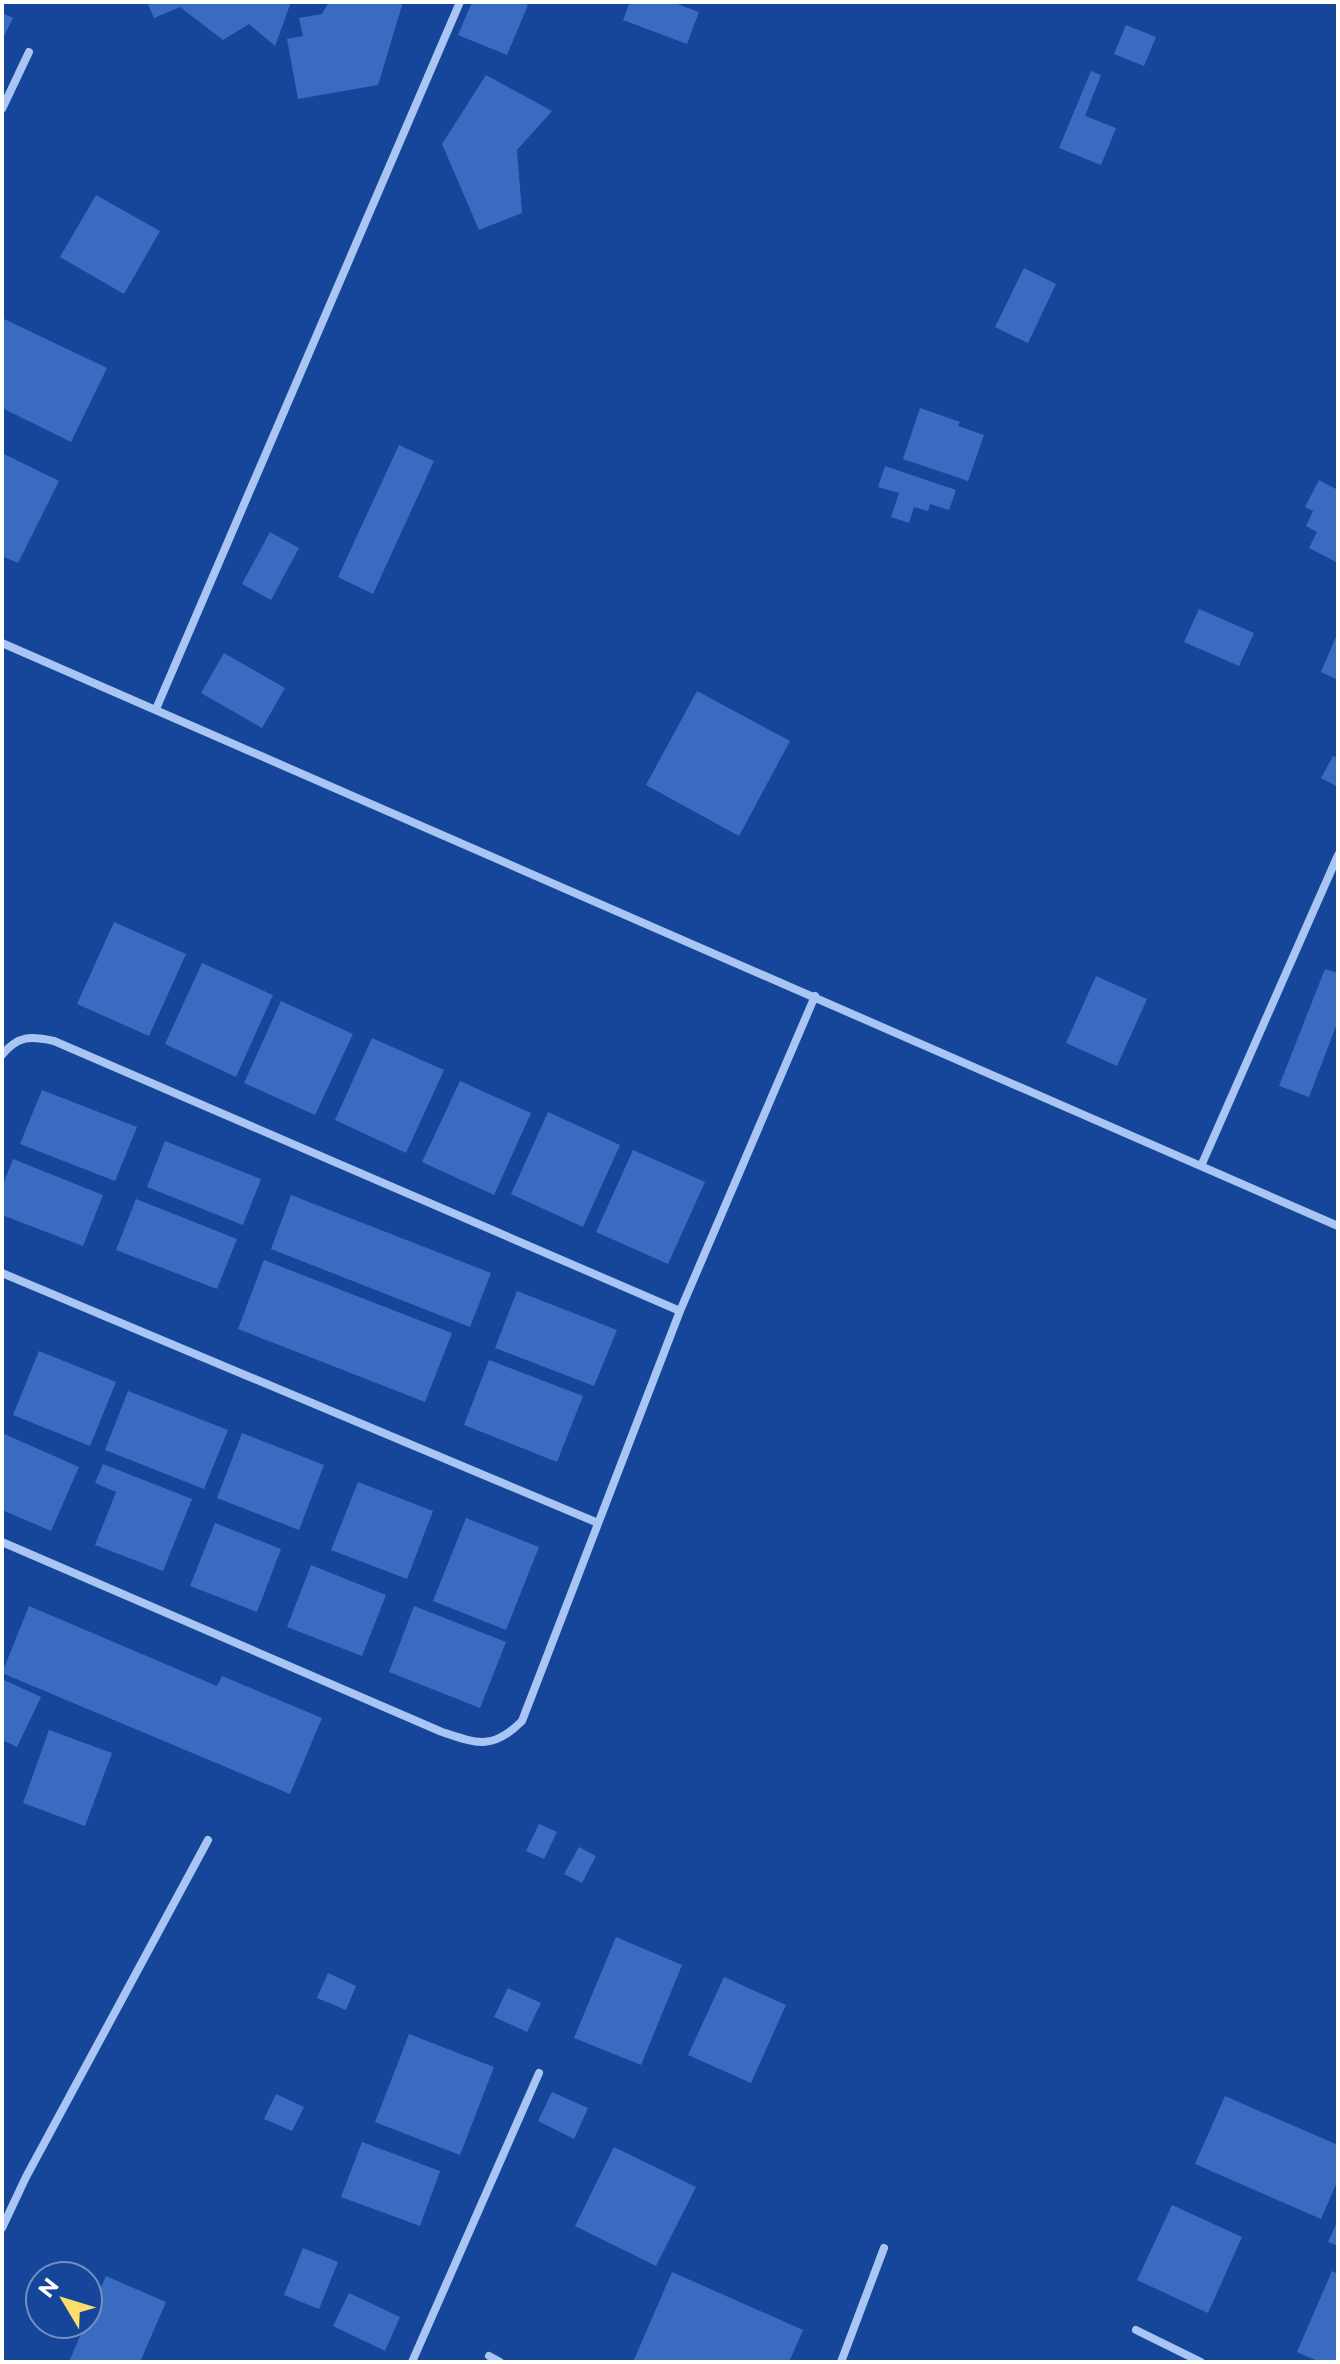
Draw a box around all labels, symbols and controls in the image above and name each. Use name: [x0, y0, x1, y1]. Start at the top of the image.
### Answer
north arrow: [24, 2260, 104, 2340]
text: N: [33, 2273, 65, 2303]

